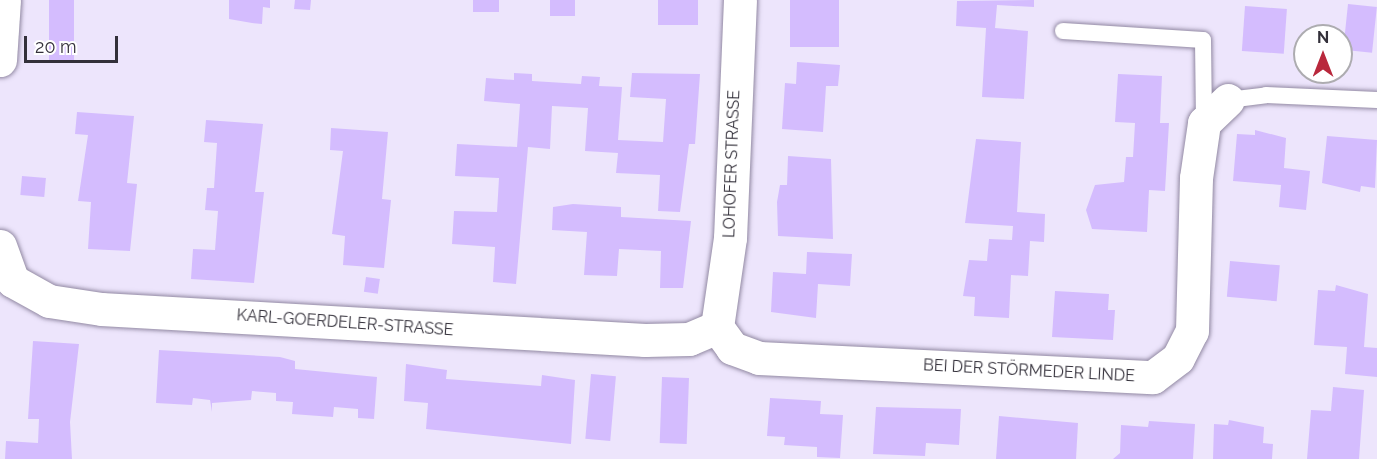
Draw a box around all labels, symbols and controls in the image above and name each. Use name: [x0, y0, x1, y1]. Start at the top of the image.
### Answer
scale bar: [27, 24, 122, 62]
north arrow: [1293, 24, 1353, 84]
text: N: [1317, 28, 1329, 47]
text: 20 m: [35, 36, 77, 57]
street label: LOHOFER STRASSE: [720, 90, 744, 238]
street label: KARL-GOERDELER-STRASSE: [236, 306, 454, 340]
street label: BEI DER STÖRMEDER LINDE: [923, 356, 1135, 386]

